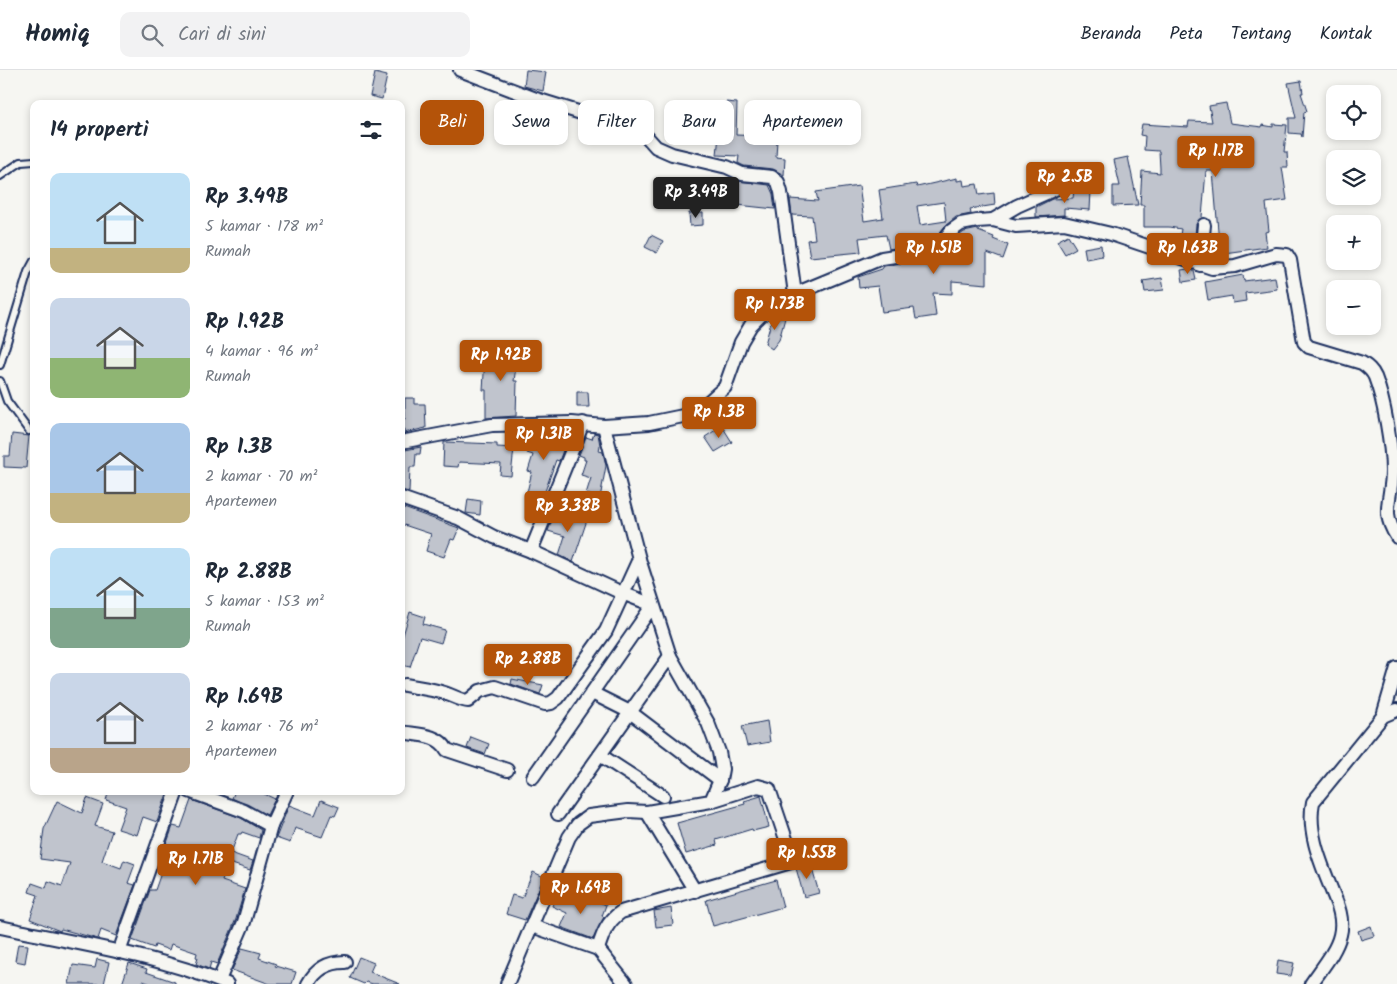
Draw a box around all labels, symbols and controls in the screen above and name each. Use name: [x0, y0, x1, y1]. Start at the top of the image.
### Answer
search box: [120, 12, 470, 57]
text: Homiq: [25, 15, 90, 54]
text: Cari di sini: [178, 20, 266, 50]
text: Beranda: [1081, 20, 1142, 49]
text: Peta: [1170, 20, 1203, 49]
text: Tentang: [1231, 20, 1292, 49]
text: Kontak: [1320, 20, 1372, 49]
icon: search: [138, 21, 166, 49]
map controls: [1326, 85, 1381, 335]
button: locate: [1326, 85, 1381, 140]
chip: Beli: [420, 100, 484, 145]
chip: Sewa: [494, 100, 568, 145]
chip: Filter: [578, 100, 654, 145]
chip: Baru: [664, 100, 734, 145]
chip: Apartemen: [744, 100, 861, 145]
text: 14 properti: [50, 114, 148, 147]
icon: filters: [357, 116, 385, 144]
pin: Rp 1.17B: [1164, 136, 1268, 178]
text: Rp 1.17B: [1188, 139, 1244, 164]
button: layers: [1326, 150, 1381, 205]
pin: Rp 2.5B: [1019, 162, 1111, 204]
text: Rp 2.5B: [1037, 165, 1093, 190]
pin: Rp 3.49B: [644, 176, 748, 219]
text: Rp 3.49B: [664, 180, 728, 205]
text: Rp 3.49B: [205, 181, 289, 214]
icon: home: [90, 193, 150, 253]
text: 5 kamar · 178 m²: [205, 214, 323, 239]
button: +: [1326, 215, 1381, 270]
pin: Rp 1.51B: [882, 232, 986, 275]
pin: Rp 1.63B: [1136, 232, 1240, 275]
text: Rp 1.51B: [906, 236, 962, 261]
text: Rp 1.63B: [1158, 236, 1218, 261]
text: Rumah: [205, 239, 251, 264]
button: −: [1326, 280, 1381, 335]
pin: Rp 1.73B: [723, 288, 827, 331]
text: Rp 1.73B: [745, 292, 805, 317]
text: Rp 1.92B: [205, 306, 284, 339]
icon: home: [90, 318, 150, 378]
text: 4 kamar · 96 m²: [205, 339, 318, 364]
pin: Rp 1.92B: [449, 340, 553, 382]
text: Rp 1.92B: [471, 343, 531, 368]
text: Rumah: [205, 364, 251, 389]
pin: Rp 1.3B: [673, 396, 765, 439]
text: Rp 1.3B: [693, 400, 745, 425]
pin: Rp 1.31B: [492, 418, 596, 461]
text: Rp 1.31B: [516, 422, 572, 447]
text: Rp 1.3B: [205, 431, 273, 464]
icon: home: [90, 443, 150, 503]
text: 2 kamar · 70 m²: [205, 464, 317, 489]
text: Apartemen: [205, 489, 277, 514]
pin: Rp 3.38B: [516, 490, 620, 533]
text: Rp 3.38B: [535, 494, 601, 519]
text: Rp 2.88B: [205, 556, 292, 589]
icon: home: [90, 568, 150, 628]
text: 5 kamar · 153 m²: [205, 589, 324, 614]
text: Rumah: [205, 614, 251, 639]
pin: Rp 2.88B: [476, 644, 580, 686]
text: Rp 2.88B: [495, 647, 561, 672]
text: Rp 1.69B: [205, 681, 283, 714]
icon: home: [90, 693, 150, 753]
text: 2 kamar · 76 m²: [205, 714, 318, 739]
text: Apartemen: [205, 739, 277, 764]
pin: Rp 1.55B: [755, 838, 859, 880]
text: Rp 1.55B: [777, 841, 837, 866]
pin: Rp 1.71B: [144, 844, 248, 886]
text: Rp 1.71B: [168, 847, 224, 872]
pin: Rp 1.69B: [529, 872, 633, 915]
text: Rp 1.69B: [551, 876, 611, 901]

